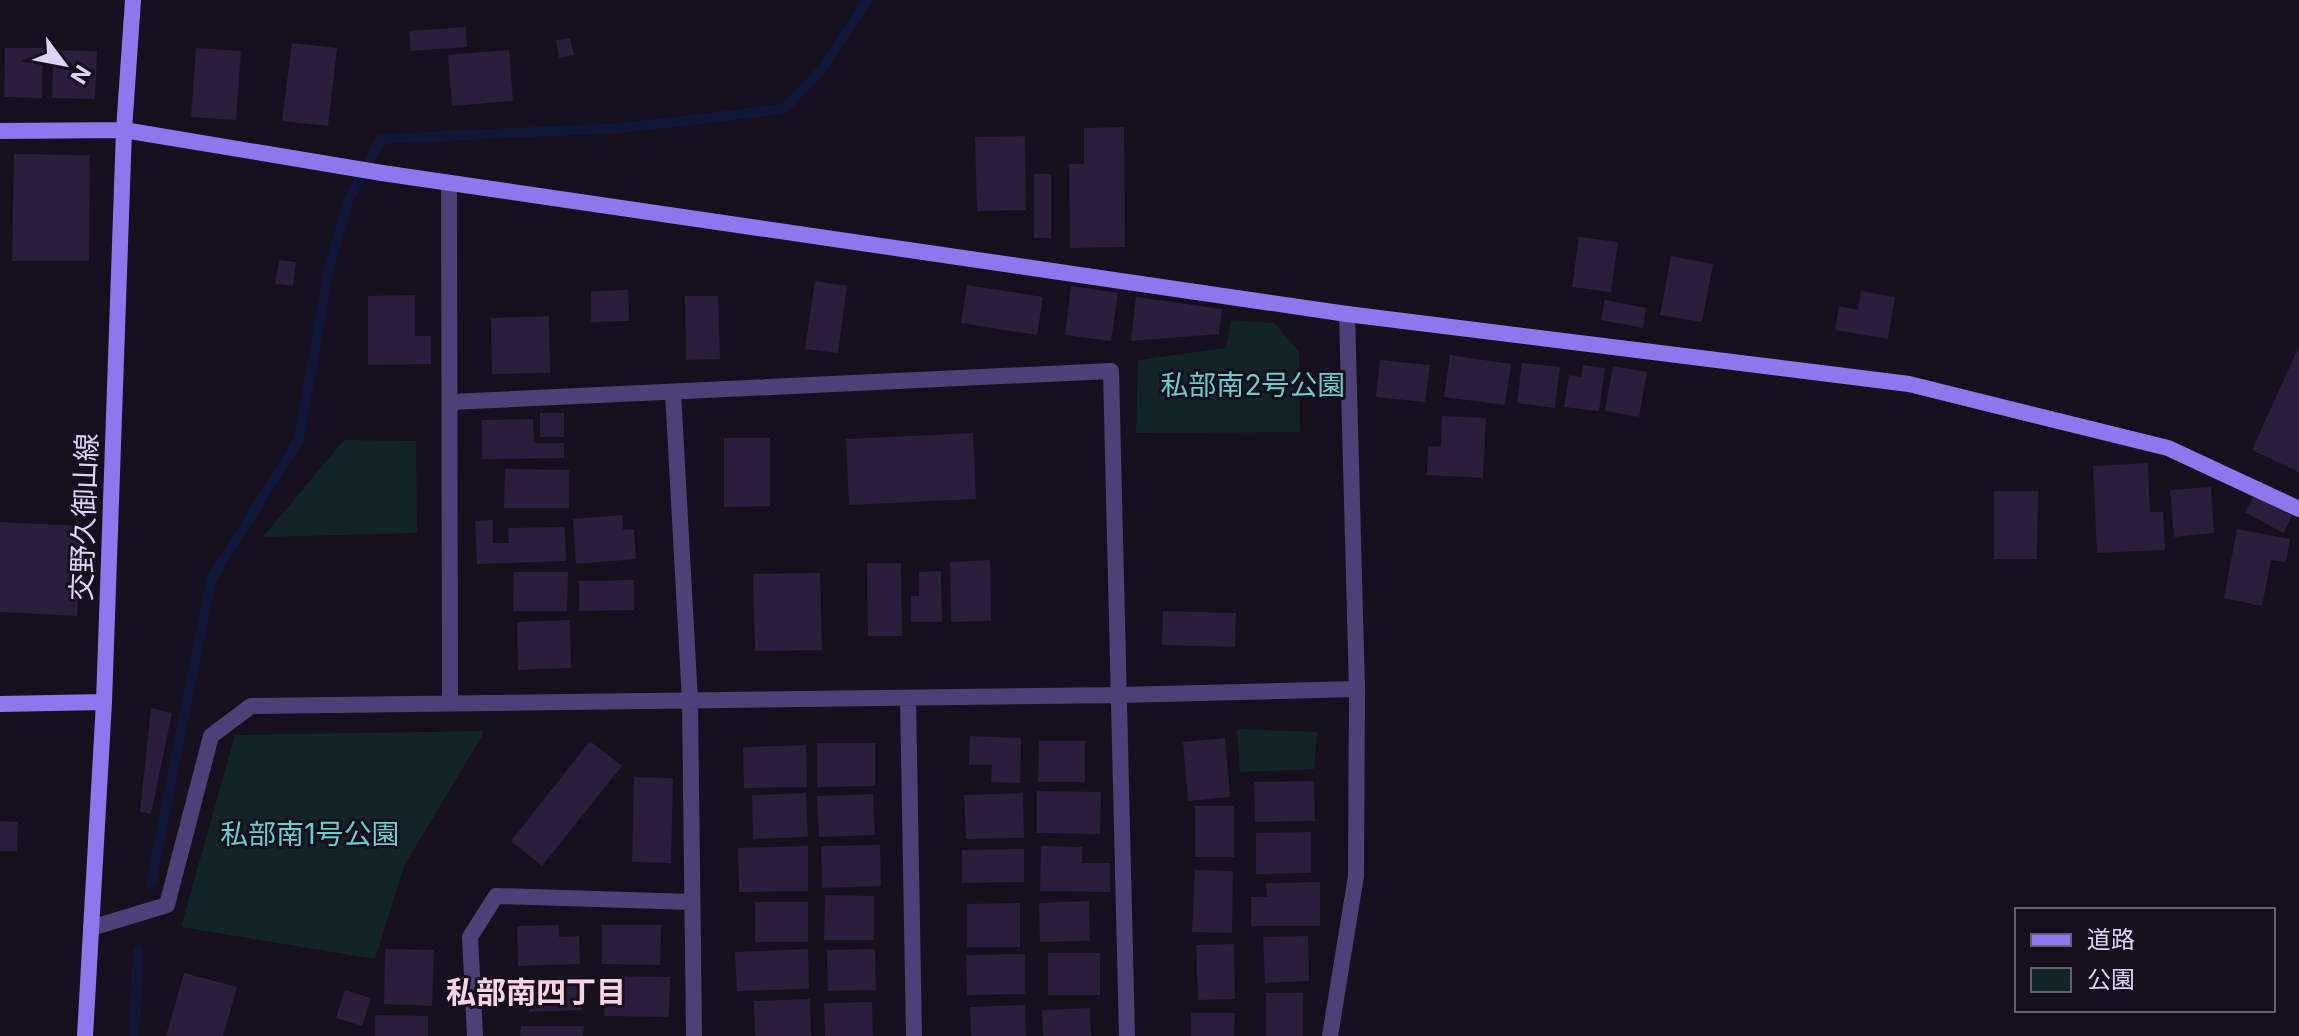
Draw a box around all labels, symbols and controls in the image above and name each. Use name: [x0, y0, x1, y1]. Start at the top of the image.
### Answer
north arrow: [24, 24, 104, 104]
text: N: [65, 61, 96, 89]
park label: 私部南2号公園: [1160, 368, 1346, 402]
street label: 交野久御山線: [64, 432, 104, 602]
park label: 私部南1号公園: [220, 817, 400, 851]
legend: [2015, 908, 2275, 1012]
text: 道路: [2087, 925, 2135, 954]
text: 公園: [2087, 965, 2135, 994]
district label: 私部南四丁目: [446, 974, 626, 1010]

